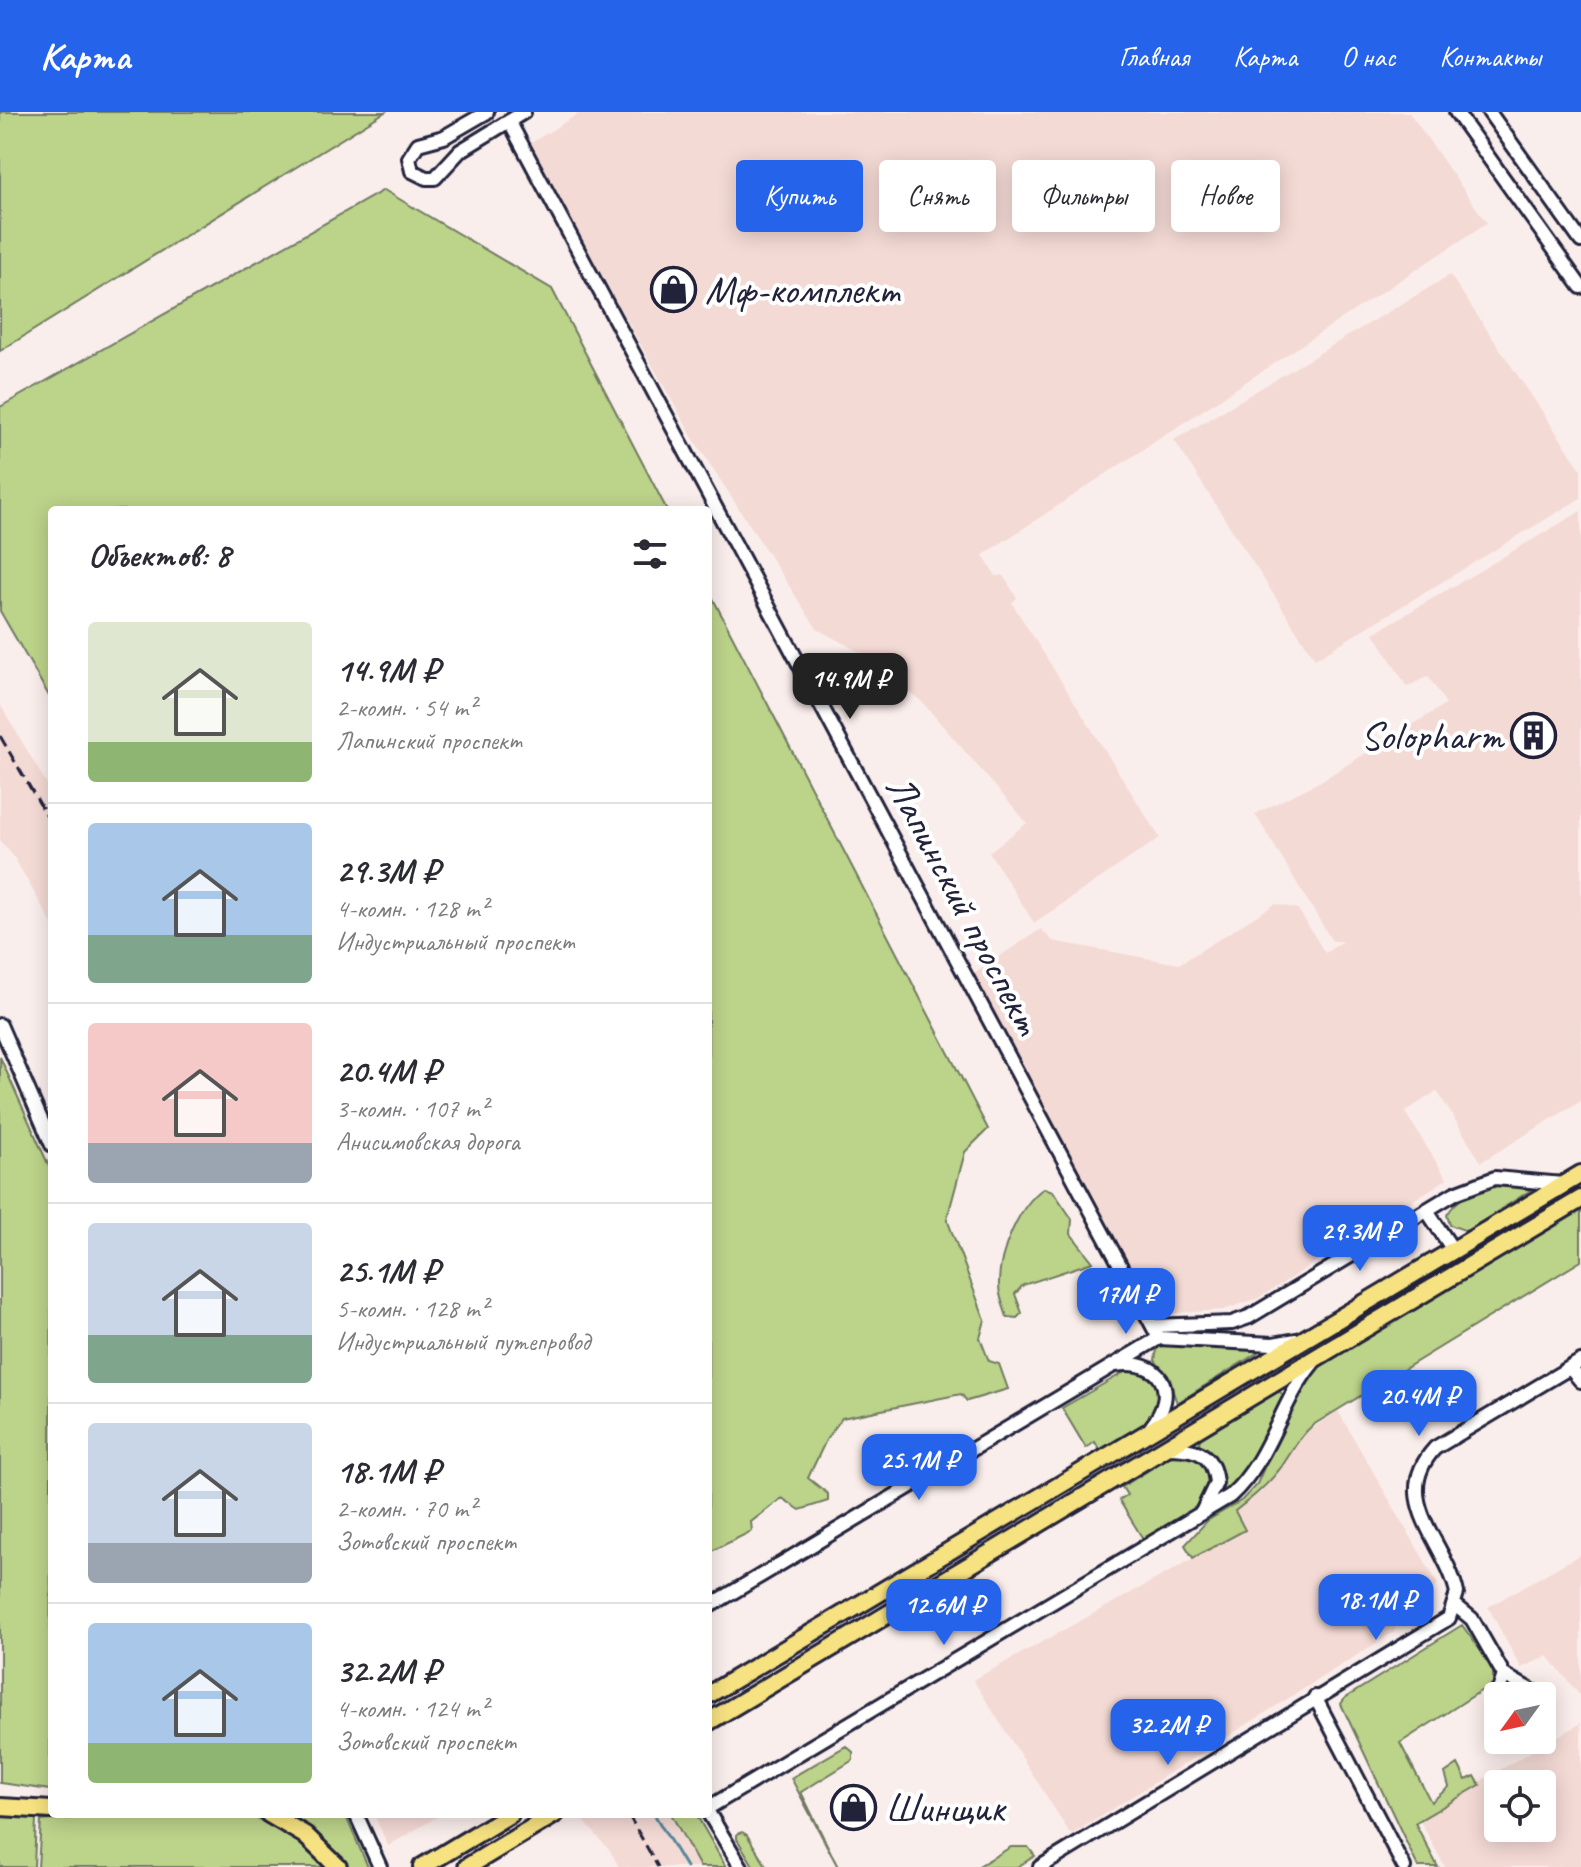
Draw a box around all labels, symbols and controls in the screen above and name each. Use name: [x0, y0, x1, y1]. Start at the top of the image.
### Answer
text: Карта: [40, 33, 130, 80]
text: Главная: [1119, 39, 1189, 74]
text: Карта: [1233, 39, 1297, 74]
text: О нас: [1341, 39, 1395, 74]
text: Контакты: [1439, 39, 1541, 74]
chip: Купить: [736, 160, 863, 232]
chip: Снять: [879, 160, 996, 232]
chip: Фильтры: [1012, 160, 1155, 232]
chip: Новое: [1171, 160, 1280, 232]
place label: Мф-комплект: [705, 265, 901, 315]
shop icon: Мф-комплект: [650, 266, 698, 314]
icon: filters: [628, 532, 672, 576]
text: Объектов: 8: [88, 533, 230, 576]
text: 14.9M ₽: [336, 648, 439, 691]
pin: 14.9M ₽: [776, 653, 924, 721]
icon: home: [152, 654, 248, 750]
text: 14.9M ₽: [811, 662, 889, 695]
text: 2-комн. · 54 m²: [336, 691, 476, 724]
place label: Solopharm: [1360, 711, 1506, 761]
building icon: Solopharm: [1510, 712, 1558, 760]
text: Лапинский проспект: [336, 724, 522, 757]
street label: Лапинский проспект: [875, 767, 1054, 1045]
text: 29.3M ₽: [336, 849, 439, 892]
icon: home: [152, 855, 248, 951]
text: 4-комн. · 128 m²: [336, 892, 488, 925]
text: Индустриальный проспект: [336, 925, 575, 958]
text: 20.4M ₽: [336, 1049, 439, 1092]
icon: home: [152, 1055, 248, 1151]
text: 3-комн. · 107 m²: [336, 1092, 488, 1125]
text: Анисимовская дорога: [336, 1125, 520, 1158]
pin: 29.3M ₽: [1286, 1205, 1434, 1273]
text: 29.3M ₽: [1321, 1214, 1399, 1247]
text: 25.1M ₽: [336, 1249, 439, 1292]
icon: home: [152, 1255, 248, 1351]
pin: 17M ₽: [1070, 1268, 1182, 1336]
text: 17M ₽: [1095, 1277, 1157, 1310]
text: 5-комн. · 128 m²: [336, 1292, 488, 1325]
text: Индустриальный путепровод: [336, 1325, 590, 1358]
pin: 20.4M ₽: [1345, 1370, 1493, 1438]
text: 20.4M ₽: [1380, 1379, 1458, 1412]
pin: 25.1M ₽: [845, 1434, 993, 1502]
text: 25.1M ₽: [880, 1443, 958, 1476]
text: 18.1M ₽: [336, 1449, 439, 1492]
icon: home: [152, 1455, 248, 1551]
text: 2-комн. · 70 m²: [336, 1492, 476, 1525]
text: Зотовский проспект: [336, 1525, 516, 1558]
pin: 18.1M ₽: [1302, 1574, 1450, 1642]
pin: 12.6M ₽: [870, 1579, 1018, 1647]
text: 18.1M ₽: [1337, 1583, 1415, 1616]
text: 12.6M ₽: [904, 1588, 984, 1621]
text: 32.2M ₽: [336, 1649, 439, 1692]
icon: home: [152, 1655, 248, 1751]
north arrow: [1484, 1682, 1556, 1754]
map controls: [1484, 1682, 1556, 1842]
text: 4-комн. · 124 m²: [336, 1692, 488, 1725]
pin: 32.2M ₽: [1094, 1699, 1242, 1767]
text: 32.2M ₽: [1129, 1708, 1207, 1741]
text: Зотовский проспект: [336, 1725, 516, 1758]
button: locate: [1484, 1770, 1556, 1842]
place label: Шинщик: [885, 1783, 1007, 1833]
shop icon: Шинщик: [830, 1784, 878, 1832]

